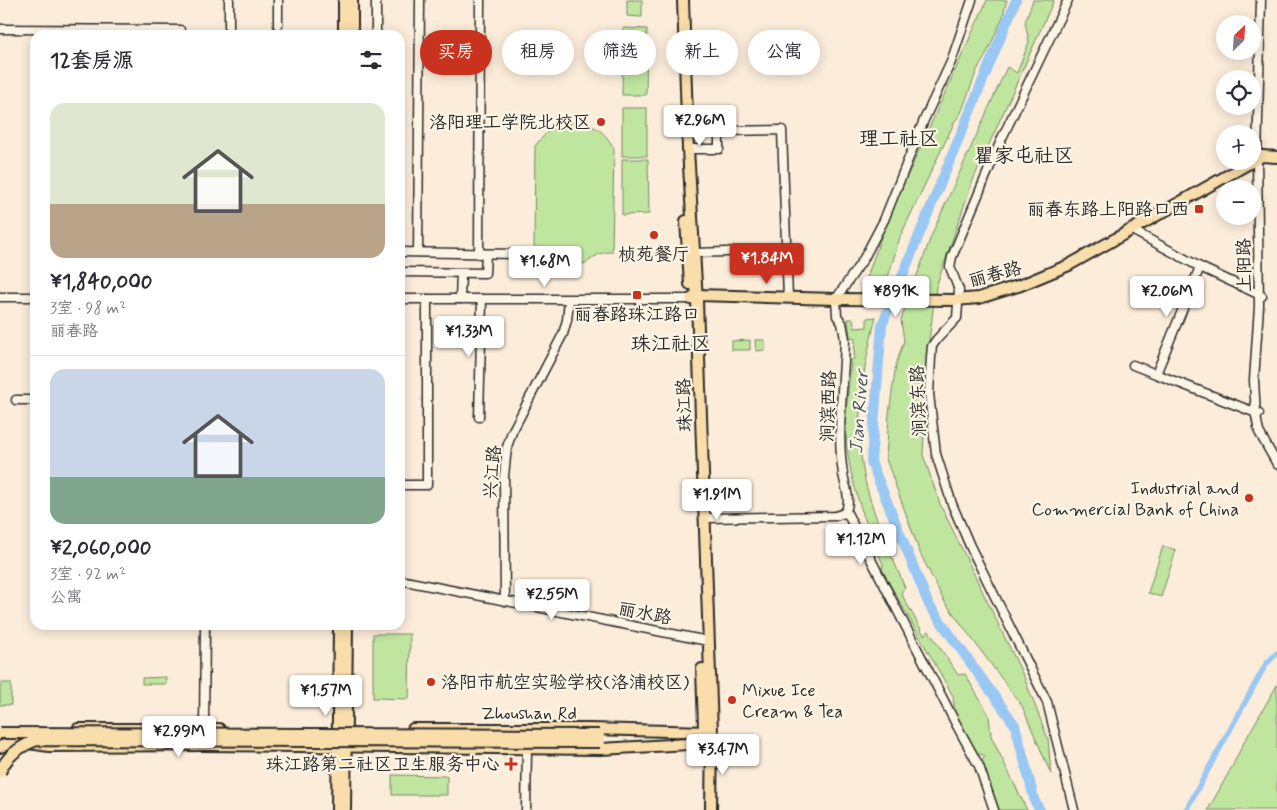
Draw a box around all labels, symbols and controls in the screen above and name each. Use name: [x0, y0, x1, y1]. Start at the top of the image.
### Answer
north arrow: [1216, 15, 1261, 60]
map controls: [1216, 15, 1261, 225]
chip: 买房: [420, 30, 492, 75]
chip: 租房: [502, 30, 574, 75]
chip: 筛选: [584, 30, 656, 75]
chip: 新上: [666, 30, 738, 75]
chip: 公寓: [748, 30, 820, 75]
icon: filters: [357, 46, 385, 74]
text: 12套房源: [50, 47, 133, 75]
button: locate: [1216, 70, 1261, 115]
pin: ¥2.96M: [659, 104, 741, 147]
text: ¥2.96M: [674, 110, 726, 131]
place label: 洛阳理工学院北校区: [429, 111, 591, 135]
marker: 洛阳理工学院北校区: [595, 116, 607, 128]
button: +: [1216, 125, 1261, 170]
district label: 理工社区: [859, 126, 939, 153]
icon: home: [173, 136, 263, 226]
district label: 瞿家屯社区: [974, 143, 1074, 170]
button: −: [1216, 180, 1261, 225]
place label: 丽春东路上阳路口西: [1027, 198, 1189, 222]
marker: 丽春东路上阳路口西: [1193, 203, 1205, 215]
marker: 桢苑餐厅: [648, 229, 660, 241]
street label: 上阳路: [1233, 238, 1257, 292]
pin: ¥1.84M: [726, 242, 808, 285]
place label: 桢苑餐厅: [618, 243, 690, 267]
pin: ¥1.68M: [504, 246, 586, 288]
text: ¥1.84M: [741, 248, 793, 269]
text: ¥1.68M: [520, 251, 570, 272]
street label: 丽春路: [966, 256, 1024, 294]
text: ¥1,840,000: [50, 268, 153, 296]
pin: ¥891K: [861, 276, 931, 318]
pin: ¥2.06M: [1126, 276, 1208, 318]
text: ¥891K: [873, 281, 919, 302]
text: ¥2.06M: [1141, 281, 1193, 302]
marker: 丽春路珠江路口: [631, 289, 643, 301]
text: 3室 · 98 m²: [50, 298, 126, 319]
place label: 丽春路珠江路口: [574, 303, 700, 327]
pin: ¥1.33M: [428, 316, 510, 358]
text: 丽春路: [50, 321, 98, 342]
text: ¥1.33M: [445, 321, 493, 342]
district label: 珠江社区: [631, 331, 711, 358]
street label: 涧滨东路: [906, 365, 932, 437]
water label: Jian River: [844, 367, 875, 455]
street label: 涧滨西路: [816, 370, 842, 442]
street label: 珠江路: [672, 378, 698, 432]
icon: home: [173, 401, 263, 491]
street label: 兴江路: [479, 444, 507, 500]
place label: Industrial and Commercial Bank of China: [1031, 477, 1239, 522]
pin: ¥1.91M: [676, 478, 758, 521]
text: ¥1.91M: [693, 484, 741, 505]
marker: Industrial and Commercial Bank of China: [1243, 492, 1255, 504]
pin: ¥1.12M: [820, 524, 902, 566]
text: ¥1.12M: [836, 529, 886, 550]
text: ¥2,060,000: [50, 534, 152, 562]
text: 3室 · 92 m²: [50, 564, 126, 585]
pin: ¥2.55M: [511, 578, 593, 621]
text: ¥2.55M: [526, 584, 578, 605]
text: 公寓: [50, 587, 82, 608]
street label: 丽水路: [616, 597, 674, 631]
place label: 洛阳市航空实验学校(洛浦校区): [441, 671, 690, 695]
pin: ¥1.57M: [285, 674, 367, 717]
marker: 洛阳市航空实验学校(洛浦校区): [425, 676, 437, 688]
place label: Mixue Ice Cream & Tea: [742, 679, 843, 724]
text: ¥1.57M: [300, 680, 352, 701]
marker: Mixue Ice Cream & Tea: [726, 694, 738, 706]
street label: Zhoushan Rd: [481, 702, 577, 726]
pin: ¥2.99M: [138, 716, 220, 758]
text: ¥2.99M: [153, 721, 205, 742]
pin: ¥3.47M: [682, 734, 764, 776]
text: ¥3.47M: [697, 739, 749, 760]
place label: 珠江路第二社区卫生服务中心: [266, 753, 500, 777]
marker: 珠江路第二社区卫生服务中心: [504, 757, 518, 771]

